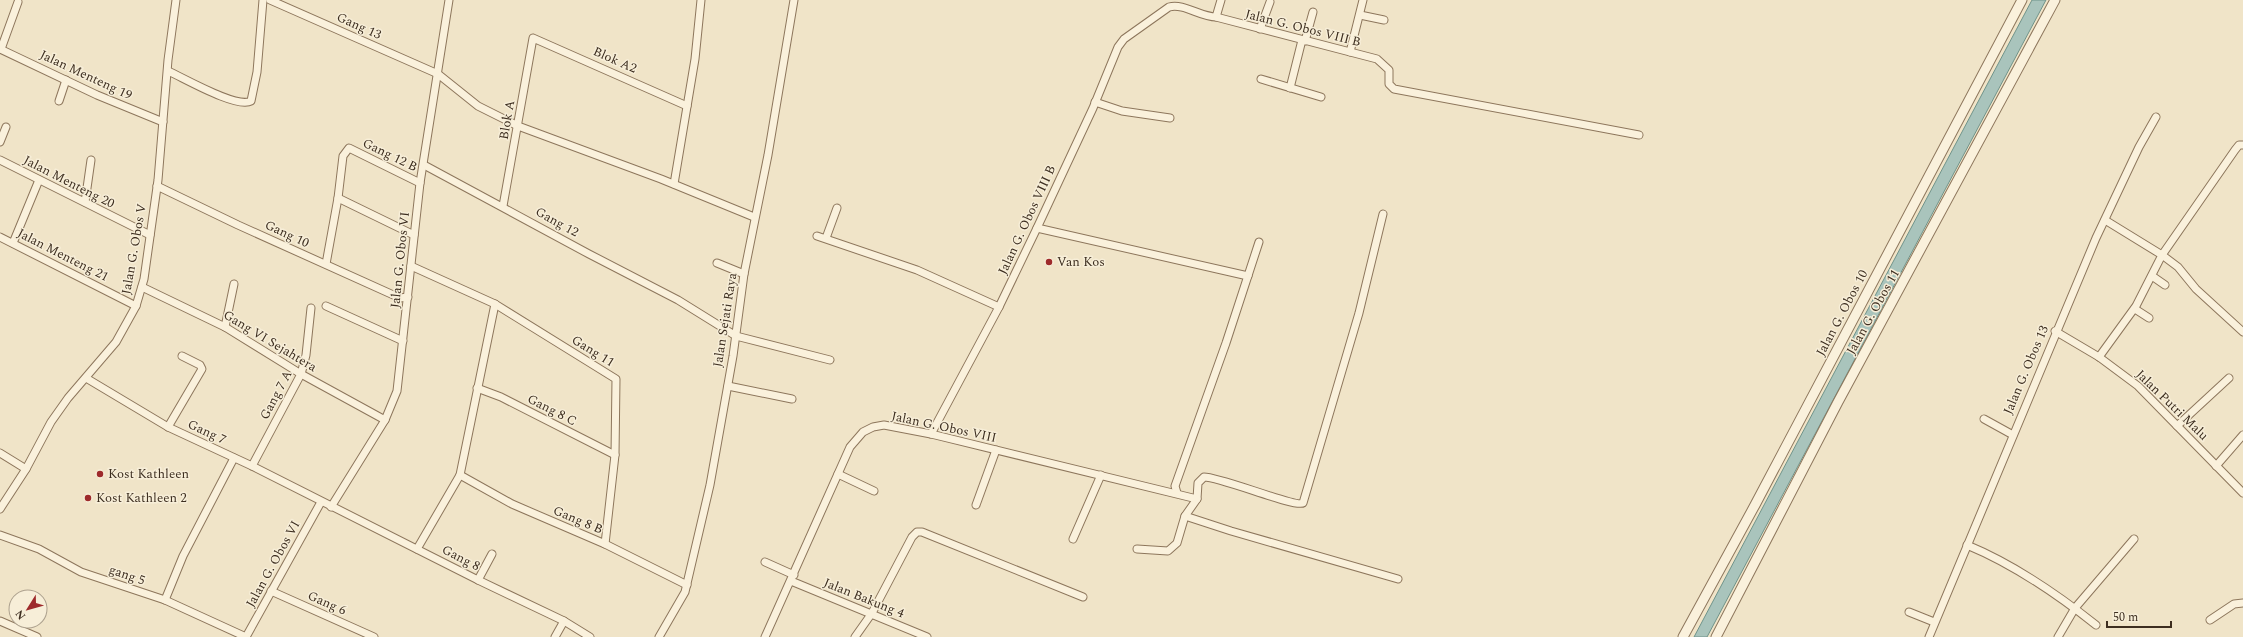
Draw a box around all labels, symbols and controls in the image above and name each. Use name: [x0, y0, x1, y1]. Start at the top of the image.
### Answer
street label: Jalan G. Obos VIII B: [1243, 4, 1363, 52]
street label: Gang 13: [333, 7, 385, 45]
street label: Blok A2: [590, 42, 640, 78]
street label: Jalan Menteng 19: [36, 45, 136, 105]
street label: Blok A: [494, 99, 520, 141]
street label: Gang 12 B: [359, 133, 421, 177]
street label: Jalan Menteng 20: [20, 150, 119, 214]
street label: Jalan G. Obos VIII B: [993, 162, 1061, 278]
street label: Jalan G. Obos V: [116, 202, 152, 296]
street label: Gang 12: [532, 202, 582, 242]
street label: Jalan G. Obos VI: [385, 211, 415, 309]
street label: Gang 10: [261, 215, 313, 253]
street label: Jalan Menteng 21: [14, 223, 112, 287]
place label: Van Kos: [1057, 252, 1105, 272]
marker: Van Kos: [1044, 257, 1054, 267]
street label: Jalan G. Obos 10: [1811, 266, 1873, 360]
street label: Jalan G. Obos 11: [1841, 266, 1905, 358]
street label: Jalan Sejati Raya: [708, 271, 742, 369]
street label: Gang VI Sejahtera: [219, 305, 321, 377]
street label: Jalan G. Obos 13: [1998, 322, 2054, 418]
street label: Gang 11: [568, 330, 618, 372]
street label: Jalan Putri Malu: [2131, 365, 2213, 445]
street label: Gang 7 A: [255, 366, 298, 423]
street label: Gang 8 C: [524, 389, 580, 431]
street label: Jalan G. Obos VIII: [890, 406, 998, 448]
street label: Gang 7: [184, 414, 230, 450]
place label: Kost Kathleen: [108, 464, 189, 484]
marker: Kost Kathleen: [95, 469, 105, 479]
place label: Kost Kathleen 2: [96, 488, 187, 508]
marker: Kost Kathleen 2: [83, 493, 93, 503]
street label: Gang 8 B: [550, 501, 606, 539]
street label: Jalan G. Obos VI: [241, 517, 305, 611]
street label: Gang 8: [438, 540, 484, 576]
street label: gang 5: [106, 559, 148, 591]
street label: Jalan Bakung 4: [821, 573, 908, 623]
street label: Gang 6: [304, 586, 350, 621]
north arrow: [8, 589, 48, 629]
scale bar: [2107, 603, 2171, 629]
text: N: [11, 606, 30, 623]
text: 50 m: [2113, 608, 2138, 627]

